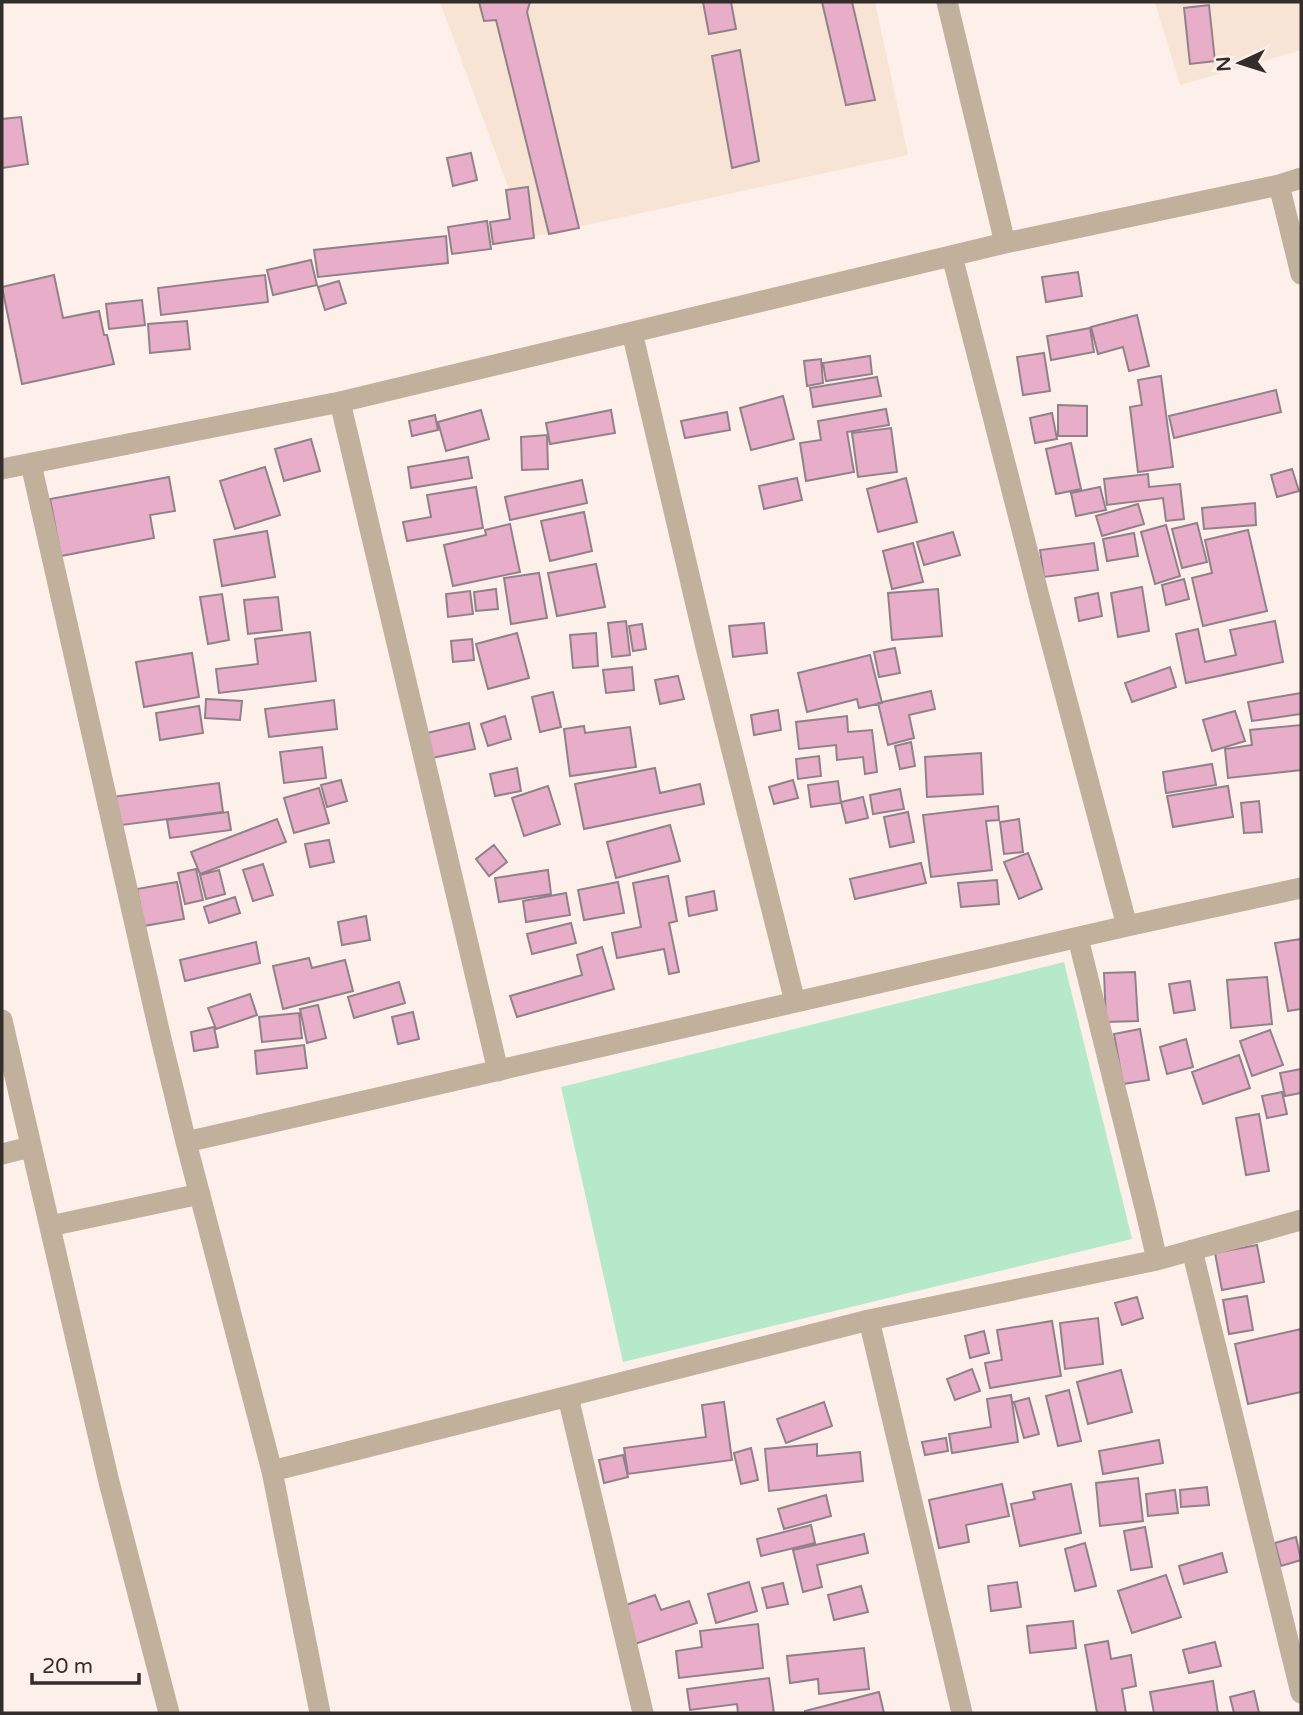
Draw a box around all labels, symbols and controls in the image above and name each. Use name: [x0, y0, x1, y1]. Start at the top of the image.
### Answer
north arrow: [1205, 28, 1275, 98]
text: N: [1213, 56, 1236, 72]
scale bar: [32, 1642, 138, 1686]
text: 20 m: [42, 1654, 93, 1679]

